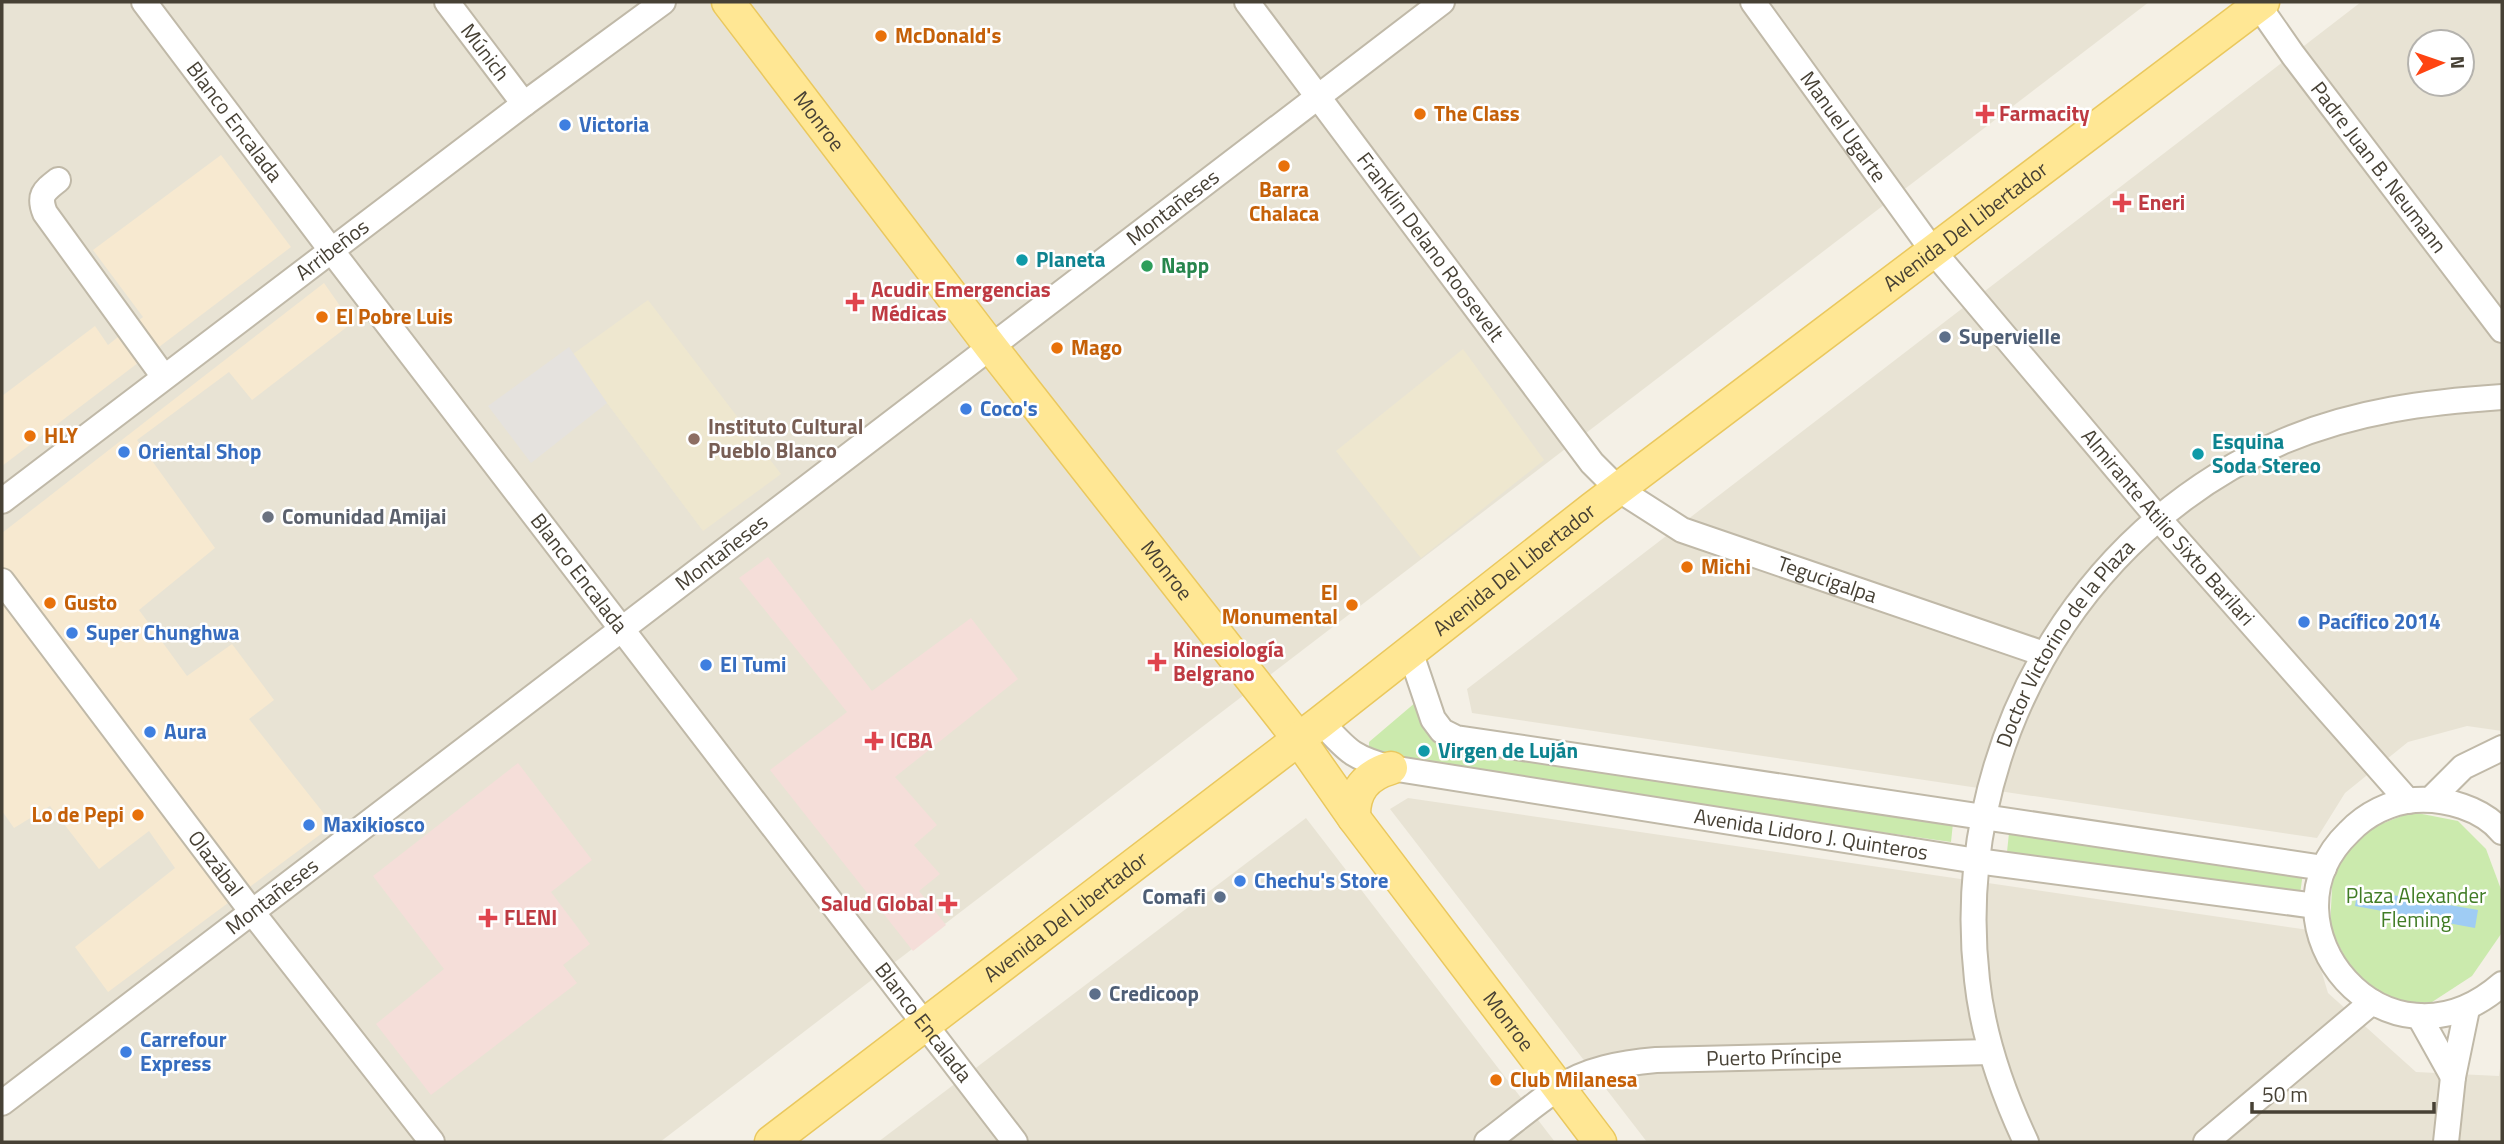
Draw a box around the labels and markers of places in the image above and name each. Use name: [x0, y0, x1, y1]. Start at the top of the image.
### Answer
place label: McDonald's: [895, 19, 1001, 51]
marker: McDonald's: [873, 28, 889, 44]
place label: The Class: [1434, 97, 1520, 129]
place label: Farmacity: [1999, 97, 2090, 129]
marker: The Class: [1412, 106, 1428, 122]
marker: Farmacity: [1977, 106, 1993, 122]
place label: Victoria: [579, 108, 649, 140]
marker: Victoria: [557, 117, 573, 133]
marker: Barra Chalaca: [1276, 158, 1292, 174]
place label: Barra Chalaca: [1249, 173, 1319, 229]
place label: Eneri: [2138, 186, 2185, 218]
marker: Eneri: [2112, 193, 2132, 213]
place label: Planeta: [1036, 243, 1106, 275]
place label: Napp: [1161, 249, 1209, 281]
marker: Planeta: [1014, 252, 1030, 268]
marker: Napp: [1139, 258, 1155, 274]
place label: Acudir Emergencias Médicas: [871, 273, 1051, 329]
marker: Acudir Emergencias Médicas: [845, 292, 865, 312]
place label: El Pobre Luis: [336, 300, 453, 332]
marker: El Pobre Luis: [314, 309, 330, 325]
place label: Supervielle: [1959, 320, 2061, 352]
marker: Supervielle: [1937, 329, 1953, 345]
place label: Mago: [1071, 331, 1122, 363]
marker: Mago: [1049, 340, 1065, 356]
place label: Coco's: [980, 392, 1038, 424]
marker: Coco's: [958, 401, 974, 417]
place label: Instituto Cultural Pueblo Blanco: [708, 410, 863, 466]
place label: HLY: [44, 419, 78, 451]
place label: Esquina Soda Stereo: [2212, 425, 2321, 481]
marker: HLY: [22, 428, 38, 444]
marker: Instituto Cultural Pueblo Blanco: [686, 431, 702, 447]
place label: Oriental Shop: [138, 435, 262, 467]
marker: Oriental Shop: [116, 444, 132, 460]
marker: Esquina Soda Stereo: [2190, 446, 2206, 462]
place label: Comunidad Amijai: [282, 500, 446, 532]
marker: Comunidad Amijai: [260, 509, 276, 525]
place label: Michi: [1701, 550, 1751, 582]
marker: Michi: [1679, 559, 1695, 575]
place label: El Monumental: [1222, 576, 1338, 632]
place label: Gusto: [64, 586, 117, 618]
marker: Gusto: [42, 595, 58, 611]
marker: El Monumental: [1344, 597, 1360, 613]
place label: Pacífico 2014: [2318, 605, 2441, 637]
marker: Pacífico 2014: [2296, 614, 2312, 630]
place label: Super Chunghwa: [86, 616, 240, 648]
marker: Super Chunghwa: [64, 625, 80, 641]
place label: Kinesiología Belgrano: [1173, 633, 1284, 689]
place label: El Tumi: [720, 648, 787, 680]
marker: Kinesiología Belgrano: [1147, 652, 1167, 672]
marker: El Tumi: [698, 657, 714, 673]
place label: Aura: [164, 715, 207, 747]
marker: Aura: [142, 724, 158, 740]
place label: ICBA: [890, 724, 933, 756]
marker: ICBA: [864, 731, 884, 751]
place label: Virgen de Luján: [1438, 734, 1578, 766]
marker: Virgen de Luján: [1416, 743, 1432, 759]
place label: Lo de Pepi: [32, 798, 124, 830]
marker: Lo de Pepi: [130, 807, 146, 823]
place label: Maxikiosco: [323, 808, 425, 840]
marker: Maxikiosco: [301, 817, 317, 833]
place label: Chechu's Store: [1254, 864, 1389, 896]
marker: Chechu's Store: [1232, 873, 1248, 889]
place label: Comafi: [1142, 880, 1206, 912]
place label: Salud Global: [821, 887, 934, 919]
marker: Comafi: [1212, 889, 1228, 905]
marker: Salud Global: [940, 896, 956, 912]
place label: FLENI: [504, 901, 557, 933]
marker: FLENI: [478, 908, 498, 928]
place label: Credicoop: [1109, 977, 1199, 1009]
marker: Credicoop: [1087, 986, 1103, 1002]
place label: Carrefour Express: [140, 1023, 227, 1079]
marker: Carrefour Express: [118, 1044, 134, 1060]
place label: Club Milanesa: [1510, 1063, 1638, 1095]
marker: Club Milanesa: [1488, 1072, 1504, 1088]

